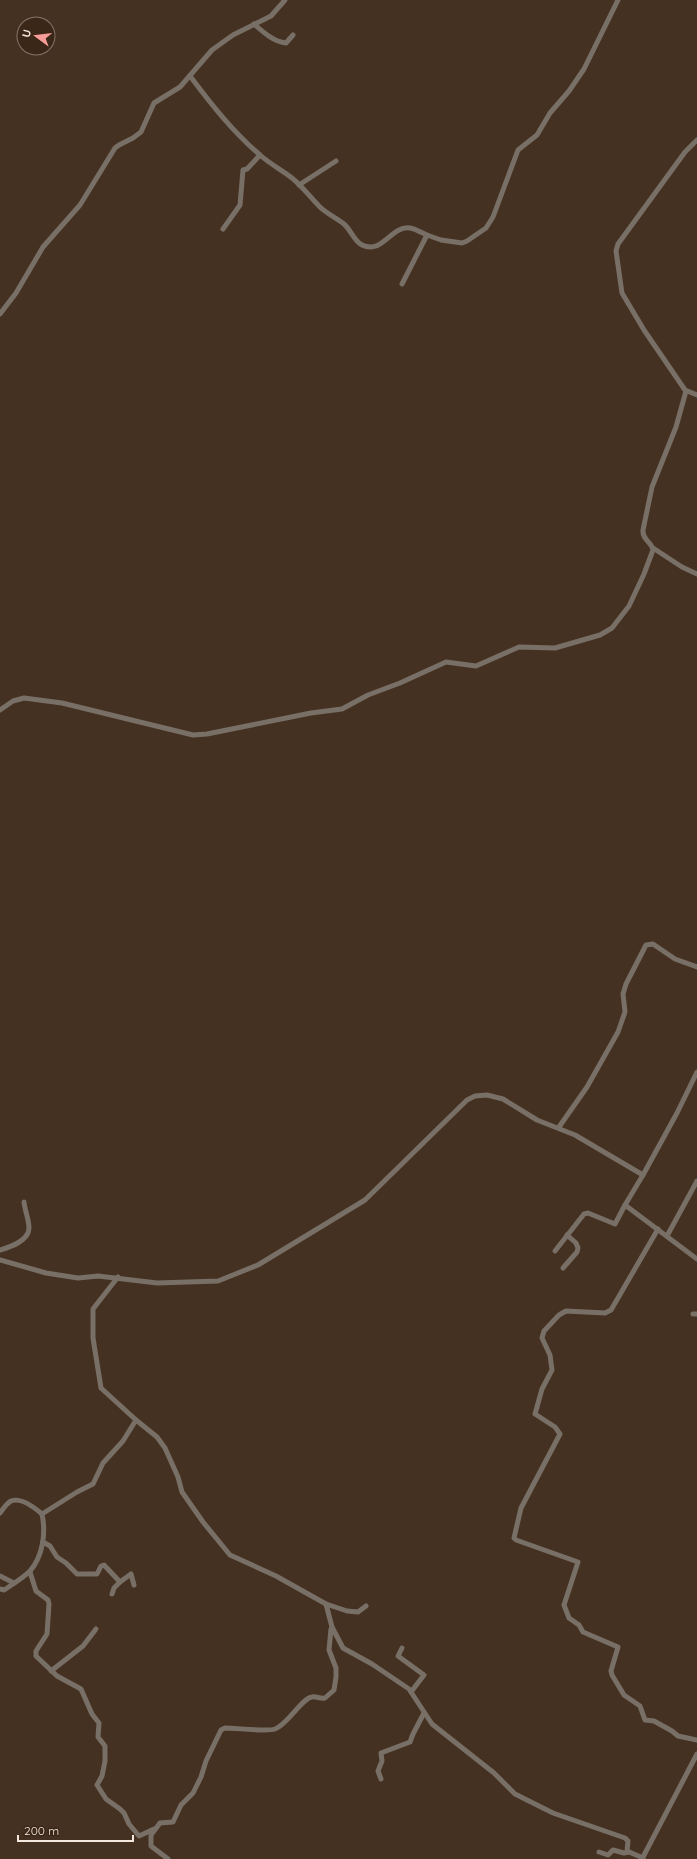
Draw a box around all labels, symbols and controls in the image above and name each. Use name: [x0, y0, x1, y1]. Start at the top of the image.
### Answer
north arrow: [16, 16, 56, 56]
text: U: [19, 28, 34, 39]
scale bar: [18, 1817, 133, 1843]
text: 200 m: [24, 1823, 59, 1838]

